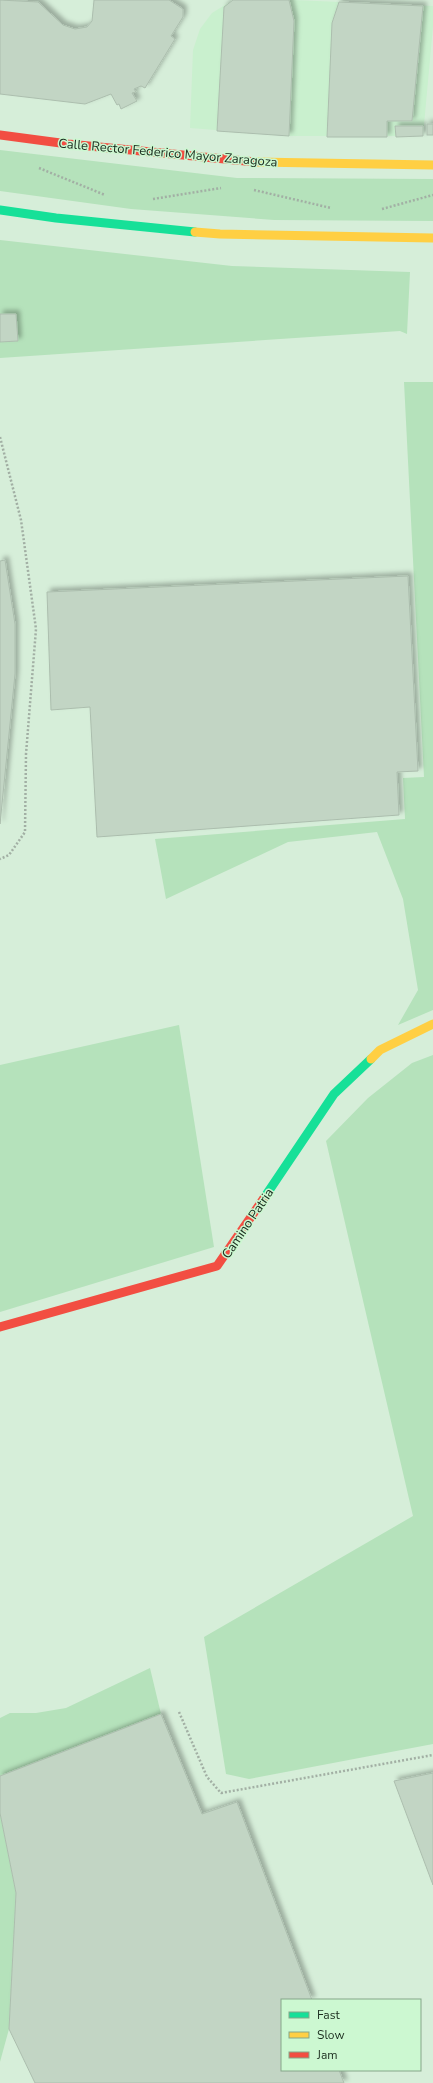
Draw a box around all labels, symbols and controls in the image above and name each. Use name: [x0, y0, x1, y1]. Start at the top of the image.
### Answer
street label: Calle Rector Federico Mayor Zaragoza: [57, 134, 278, 172]
street label: Camino Patria: [218, 1185, 278, 1262]
legend: [281, 1999, 421, 2071]
text: Fast: [317, 2007, 340, 2023]
text: Slow: [317, 2027, 345, 2043]
text: Jam: [316, 2047, 338, 2063]

